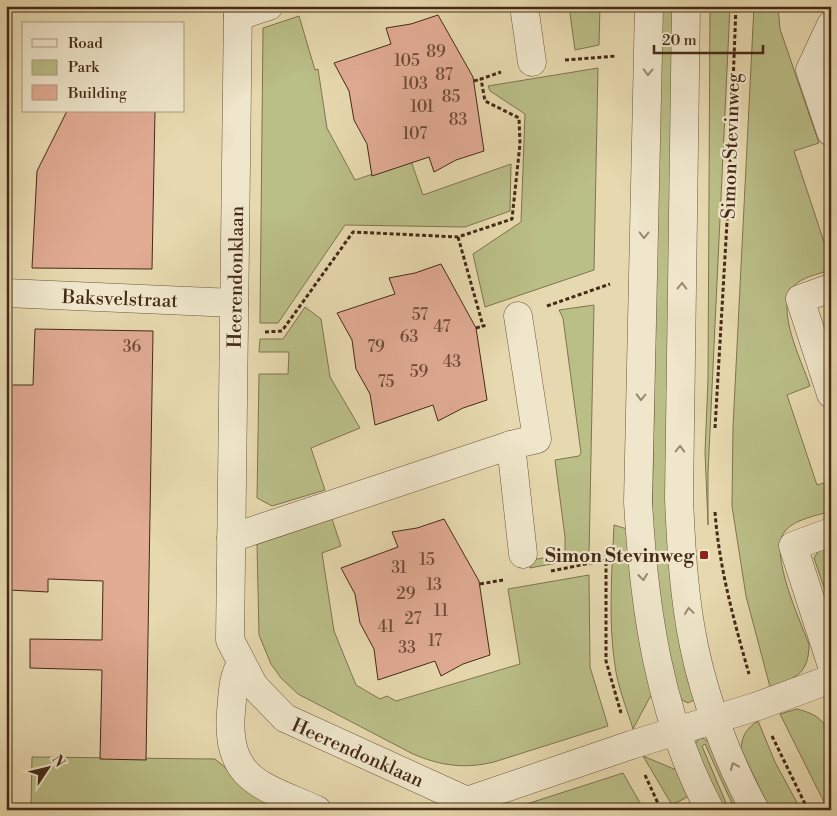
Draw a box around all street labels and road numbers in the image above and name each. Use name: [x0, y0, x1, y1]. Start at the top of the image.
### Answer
street label: Simon Stevinweg: [716, 72, 746, 220]
street label: Heerendonklaan: [223, 206, 249, 348]
street label: Baksvelstraat: [61, 285, 179, 313]
street label: Heerendonklaan: [288, 713, 427, 793]

